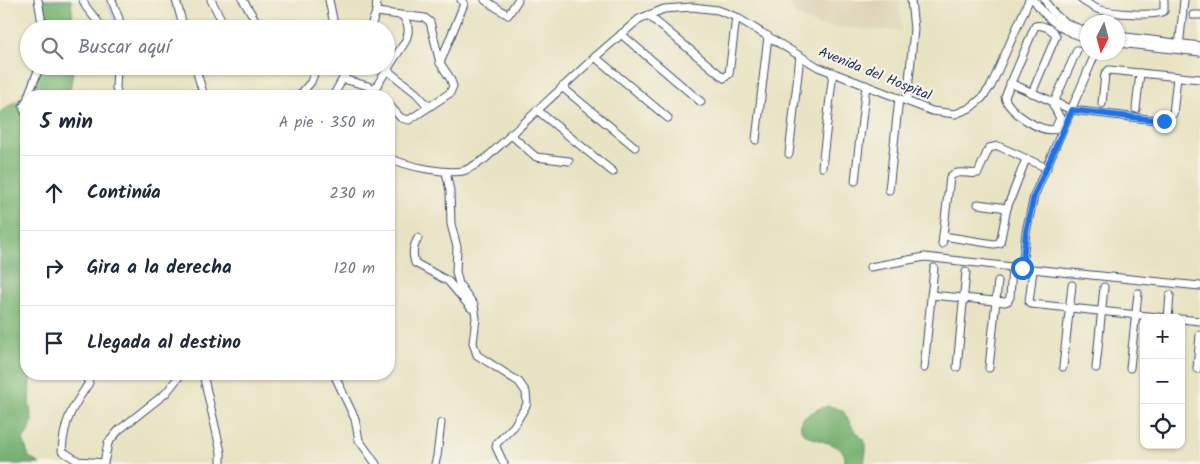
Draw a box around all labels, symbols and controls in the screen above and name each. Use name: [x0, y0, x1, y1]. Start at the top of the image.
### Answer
north arrow: [1080, 15, 1125, 60]
search box: [20, 20, 395, 75]
text: Buscar aquí: [78, 33, 170, 63]
icon: search: [38, 34, 66, 62]
street label: Avenida del Hospital: [815, 41, 935, 107]
text: 5 min: [40, 106, 93, 139]
text: A pie · 350 m: [279, 110, 375, 135]
route end: [1153, 110, 1176, 133]
text: Continúa: [87, 178, 161, 208]
icon: ahead: [40, 179, 68, 207]
text: 230 m: [329, 181, 375, 206]
text: Gira a la derecha: [87, 253, 232, 283]
icon: right: [40, 254, 68, 282]
text: 120 m: [334, 256, 375, 281]
route start: [1011, 257, 1034, 280]
map controls: [1140, 314, 1185, 449]
button: +: [1140, 314, 1185, 359]
text: Llegada al destino: [87, 328, 241, 358]
icon: arrive: [40, 329, 68, 357]
button: −: [1140, 359, 1185, 404]
button: locate: [1140, 404, 1185, 449]

